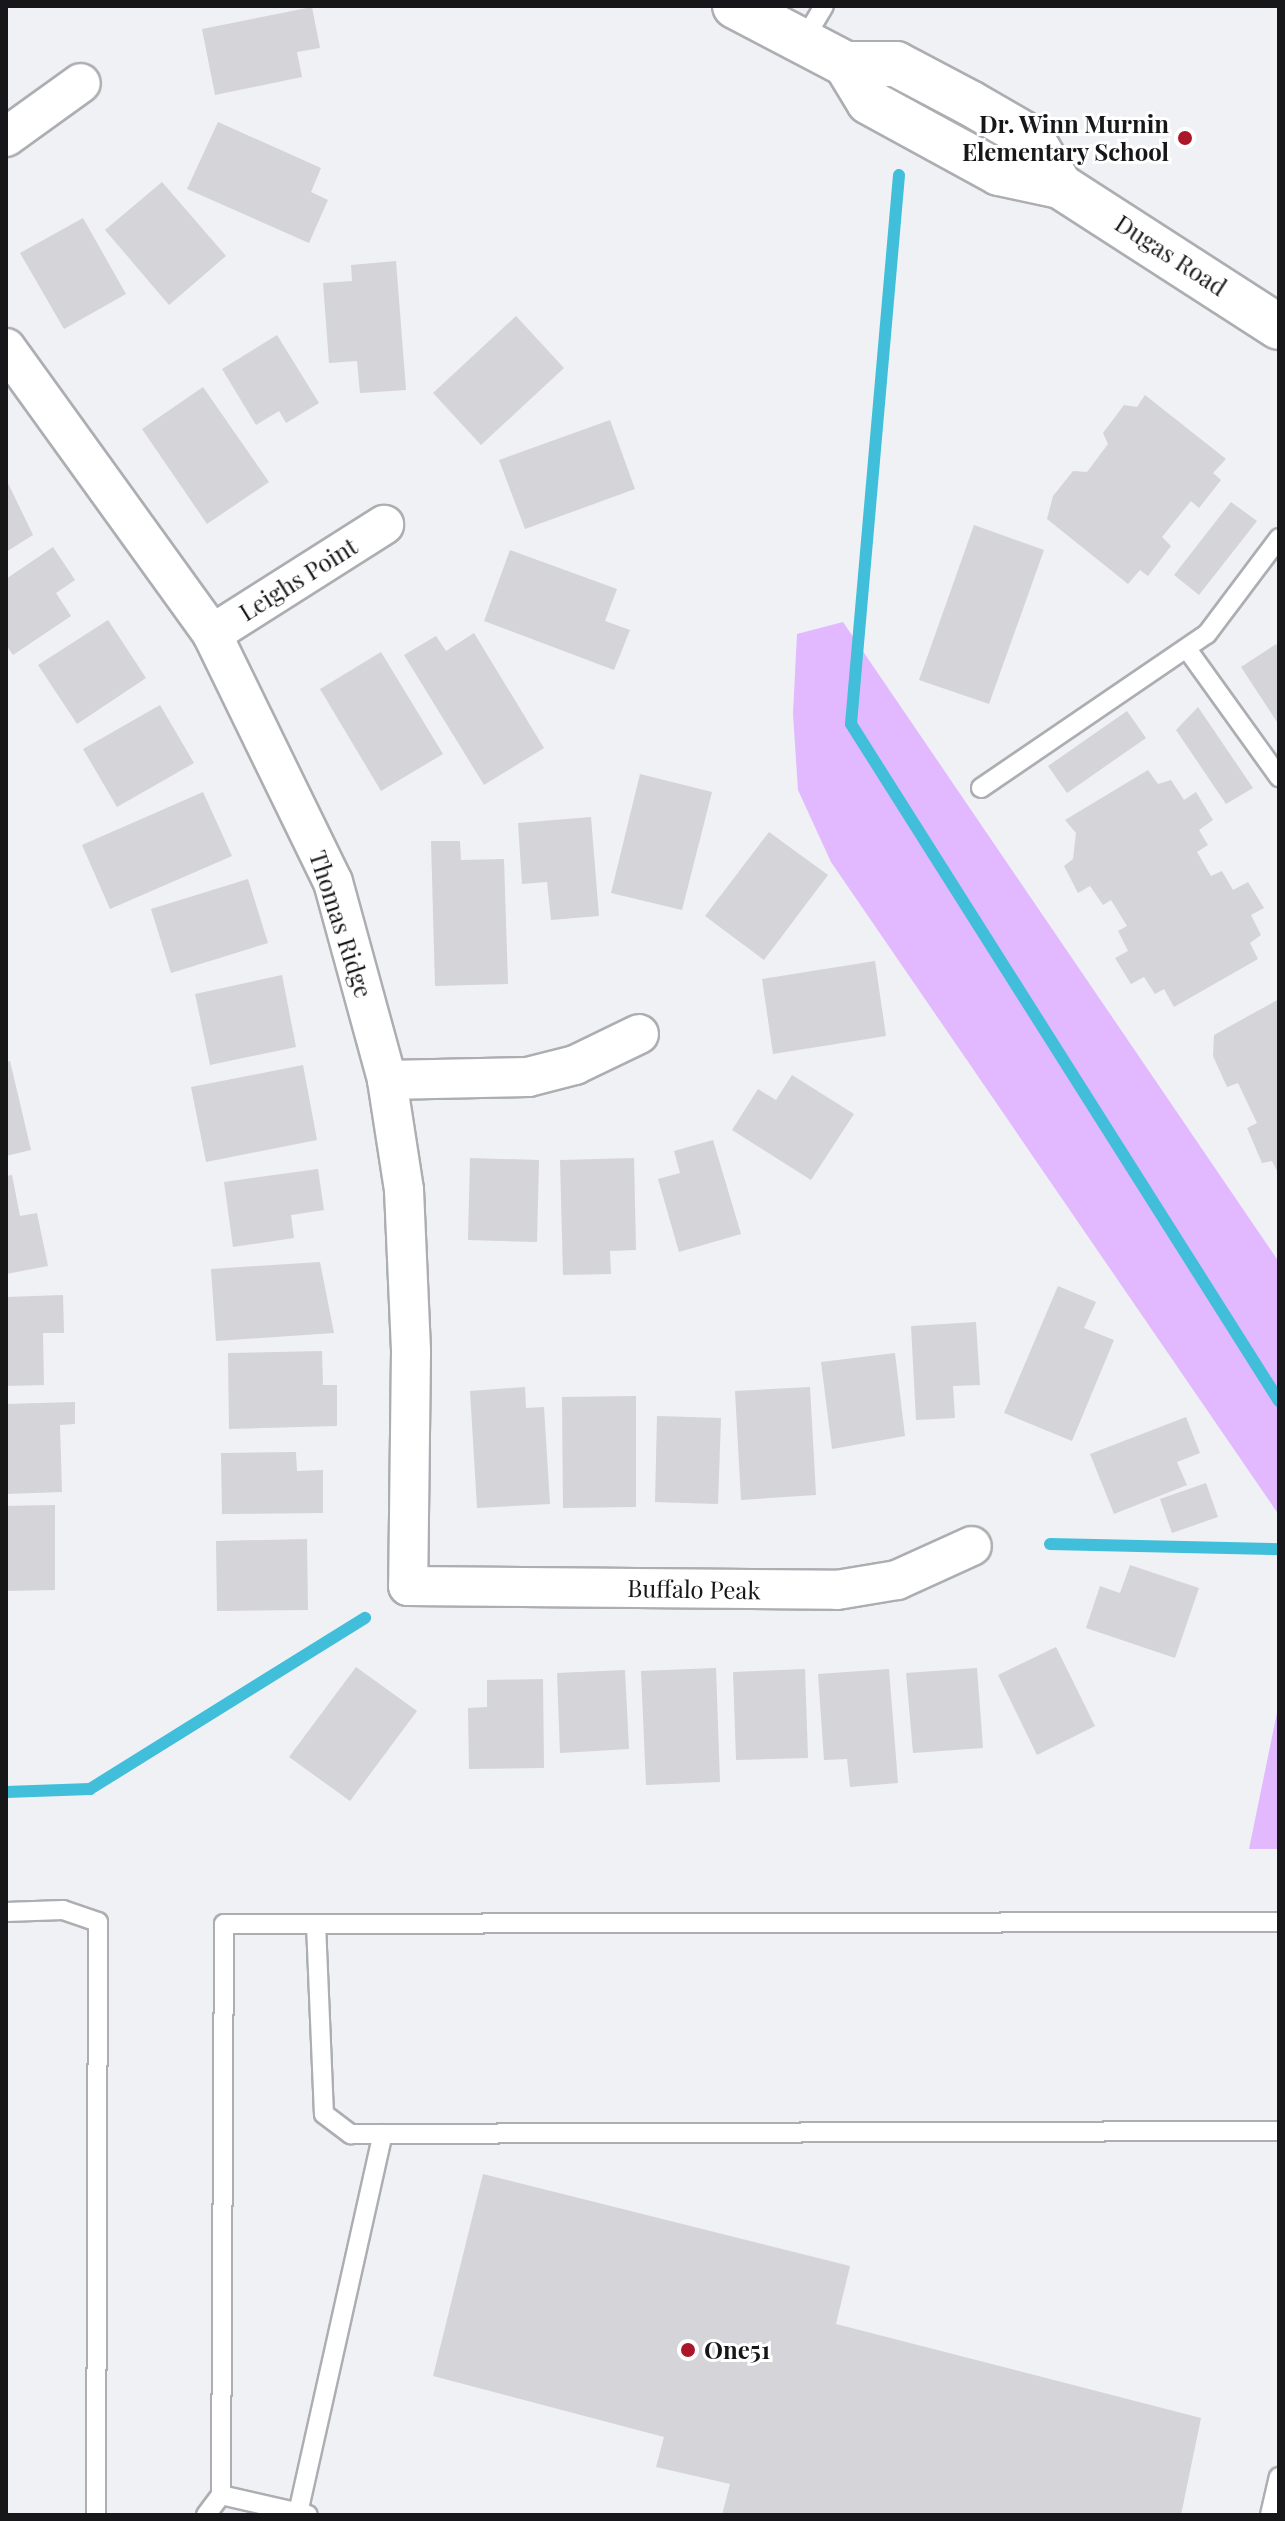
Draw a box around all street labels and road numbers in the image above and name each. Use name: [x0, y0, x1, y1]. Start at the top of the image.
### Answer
street label: Dugas Road: [1110, 208, 1232, 302]
street label: Leighs Point: [234, 531, 362, 627]
street label: Thomas Ridge: [304, 847, 378, 1001]
street label: Buffalo Peak: [627, 1573, 761, 1605]

